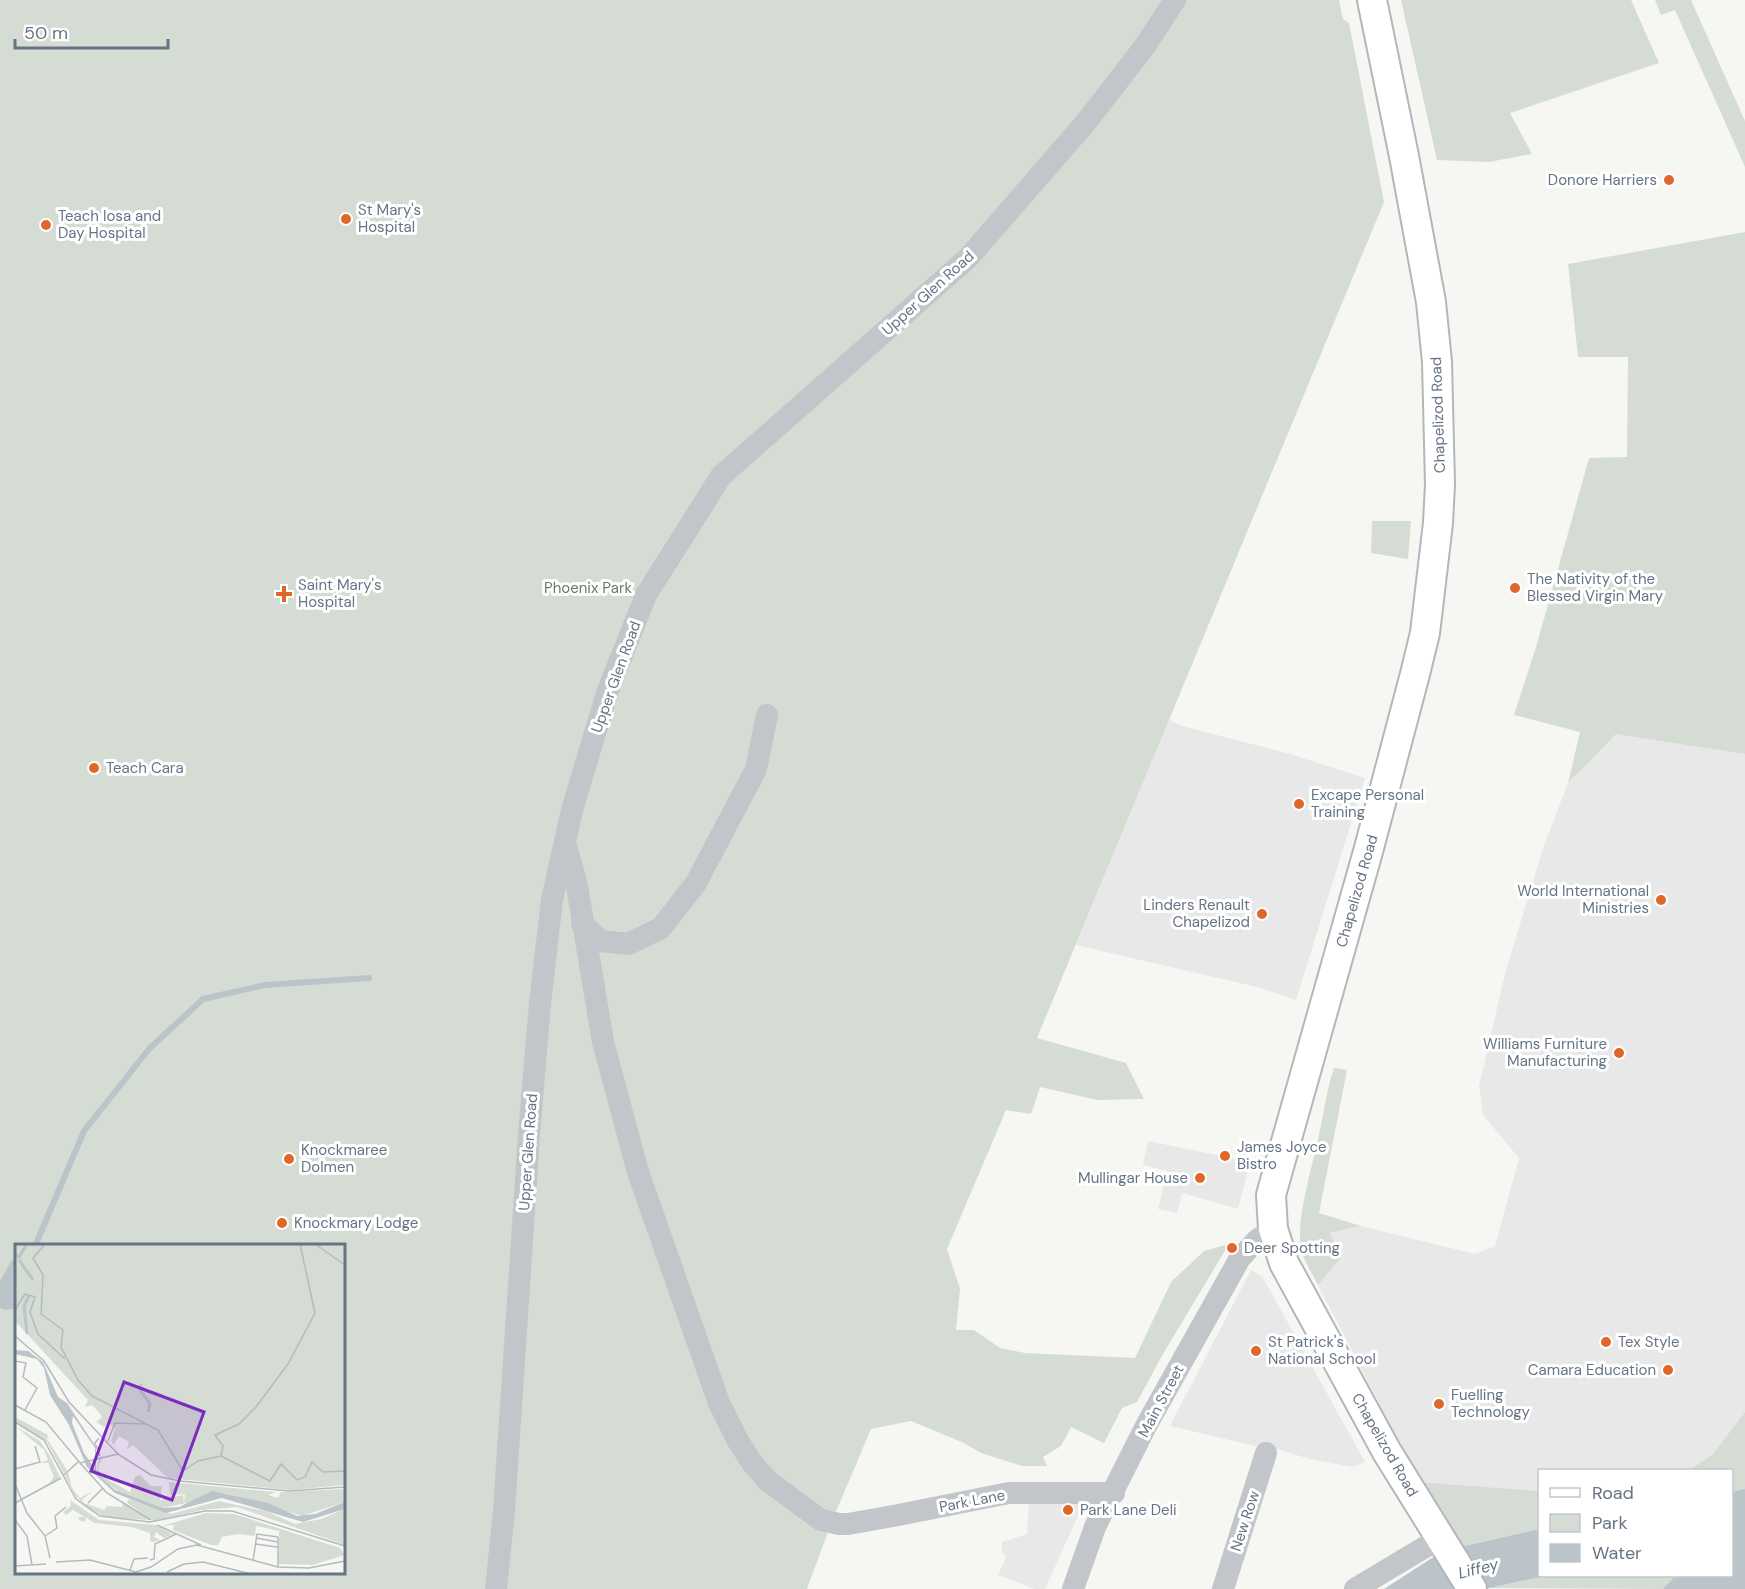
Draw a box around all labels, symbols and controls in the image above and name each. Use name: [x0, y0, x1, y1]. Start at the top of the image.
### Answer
scale bar: [15, 12, 168, 50]
text: 50 m: [24, 21, 68, 45]
place label: Donore Harriers: [1548, 170, 1657, 190]
marker: Donore Harriers: [1662, 173, 1676, 187]
place label: St Mary's Hospital: [358, 200, 421, 237]
place label: Teach Iosa and Day Hospital: [58, 206, 161, 243]
marker: St Mary's Hospital: [339, 212, 353, 226]
marker: Teach Iosa and Day Hospital: [39, 218, 53, 232]
street label: Upper Glen Road: [878, 246, 978, 340]
street label: Chapelizod Road: [1426, 356, 1450, 474]
place label: The Nativity of the Blessed Virgin Mary: [1527, 569, 1664, 606]
place label: Saint Mary's Hospital: [298, 575, 382, 612]
park label: Phoenix Park: [544, 578, 632, 598]
marker: The Nativity of the Blessed Virgin Mary: [1508, 581, 1522, 595]
marker: Saint Mary's Hospital: [275, 585, 293, 603]
street label: Upper Glen Road: [587, 618, 645, 736]
place label: Teach Cara: [106, 758, 184, 778]
marker: Teach Cara: [87, 761, 101, 775]
place label: Excape Personal Training: [1311, 785, 1424, 822]
marker: Excape Personal Training: [1292, 797, 1306, 811]
street label: Chapelizod Road: [1331, 832, 1383, 950]
place label: World International Ministries: [1517, 881, 1649, 918]
marker: World International Ministries: [1654, 893, 1668, 907]
place label: Linders Renault Chapelizod: [1143, 895, 1250, 932]
marker: Linders Renault Chapelizod: [1255, 907, 1269, 921]
place label: Williams Furniture Manufacturing: [1483, 1034, 1607, 1071]
marker: Williams Furniture Manufacturing: [1612, 1046, 1626, 1060]
street label: Upper Glen Road: [514, 1093, 542, 1211]
place label: James Joyce Bistro: [1237, 1137, 1327, 1174]
place label: Knockmaree Dolmen: [301, 1140, 387, 1177]
marker: James Joyce Bistro: [1218, 1149, 1232, 1163]
marker: Knockmaree Dolmen: [282, 1152, 296, 1166]
place label: Mullingar House: [1078, 1168, 1188, 1188]
marker: Mullingar House: [1193, 1171, 1207, 1185]
place label: Knockmary Lodge: [294, 1213, 418, 1233]
marker: Knockmary Lodge: [275, 1216, 289, 1230]
place label: Deer Spotting: [1244, 1238, 1340, 1258]
marker: Deer Spotting: [1225, 1241, 1239, 1255]
inset map: [15, 1244, 345, 1574]
place label: St Patrick's National School: [1268, 1332, 1376, 1369]
place label: Tex Style: [1618, 1332, 1679, 1352]
marker: Tex Style: [1599, 1335, 1613, 1349]
marker: St Patrick's National School: [1249, 1344, 1263, 1358]
place label: Camara Education: [1528, 1360, 1656, 1380]
street label: Main Street: [1134, 1361, 1189, 1441]
marker: Camara Education: [1661, 1363, 1675, 1377]
place label: Fuelling Technology: [1451, 1385, 1531, 1422]
street label: Chapelizod Road: [1347, 1390, 1423, 1500]
marker: Fuelling Technology: [1432, 1397, 1446, 1411]
legend: [1538, 1469, 1733, 1577]
text: Road: [1592, 1481, 1634, 1505]
street label: Park Lane: [937, 1485, 1007, 1517]
street label: New Row: [1226, 1488, 1264, 1554]
place label: Park Lane Deli: [1080, 1500, 1177, 1520]
marker: Park Lane Deli: [1061, 1503, 1075, 1517]
text: Park: [1592, 1511, 1628, 1535]
text: Water: [1592, 1541, 1642, 1565]
water label: Liffey: [1456, 1553, 1502, 1584]

